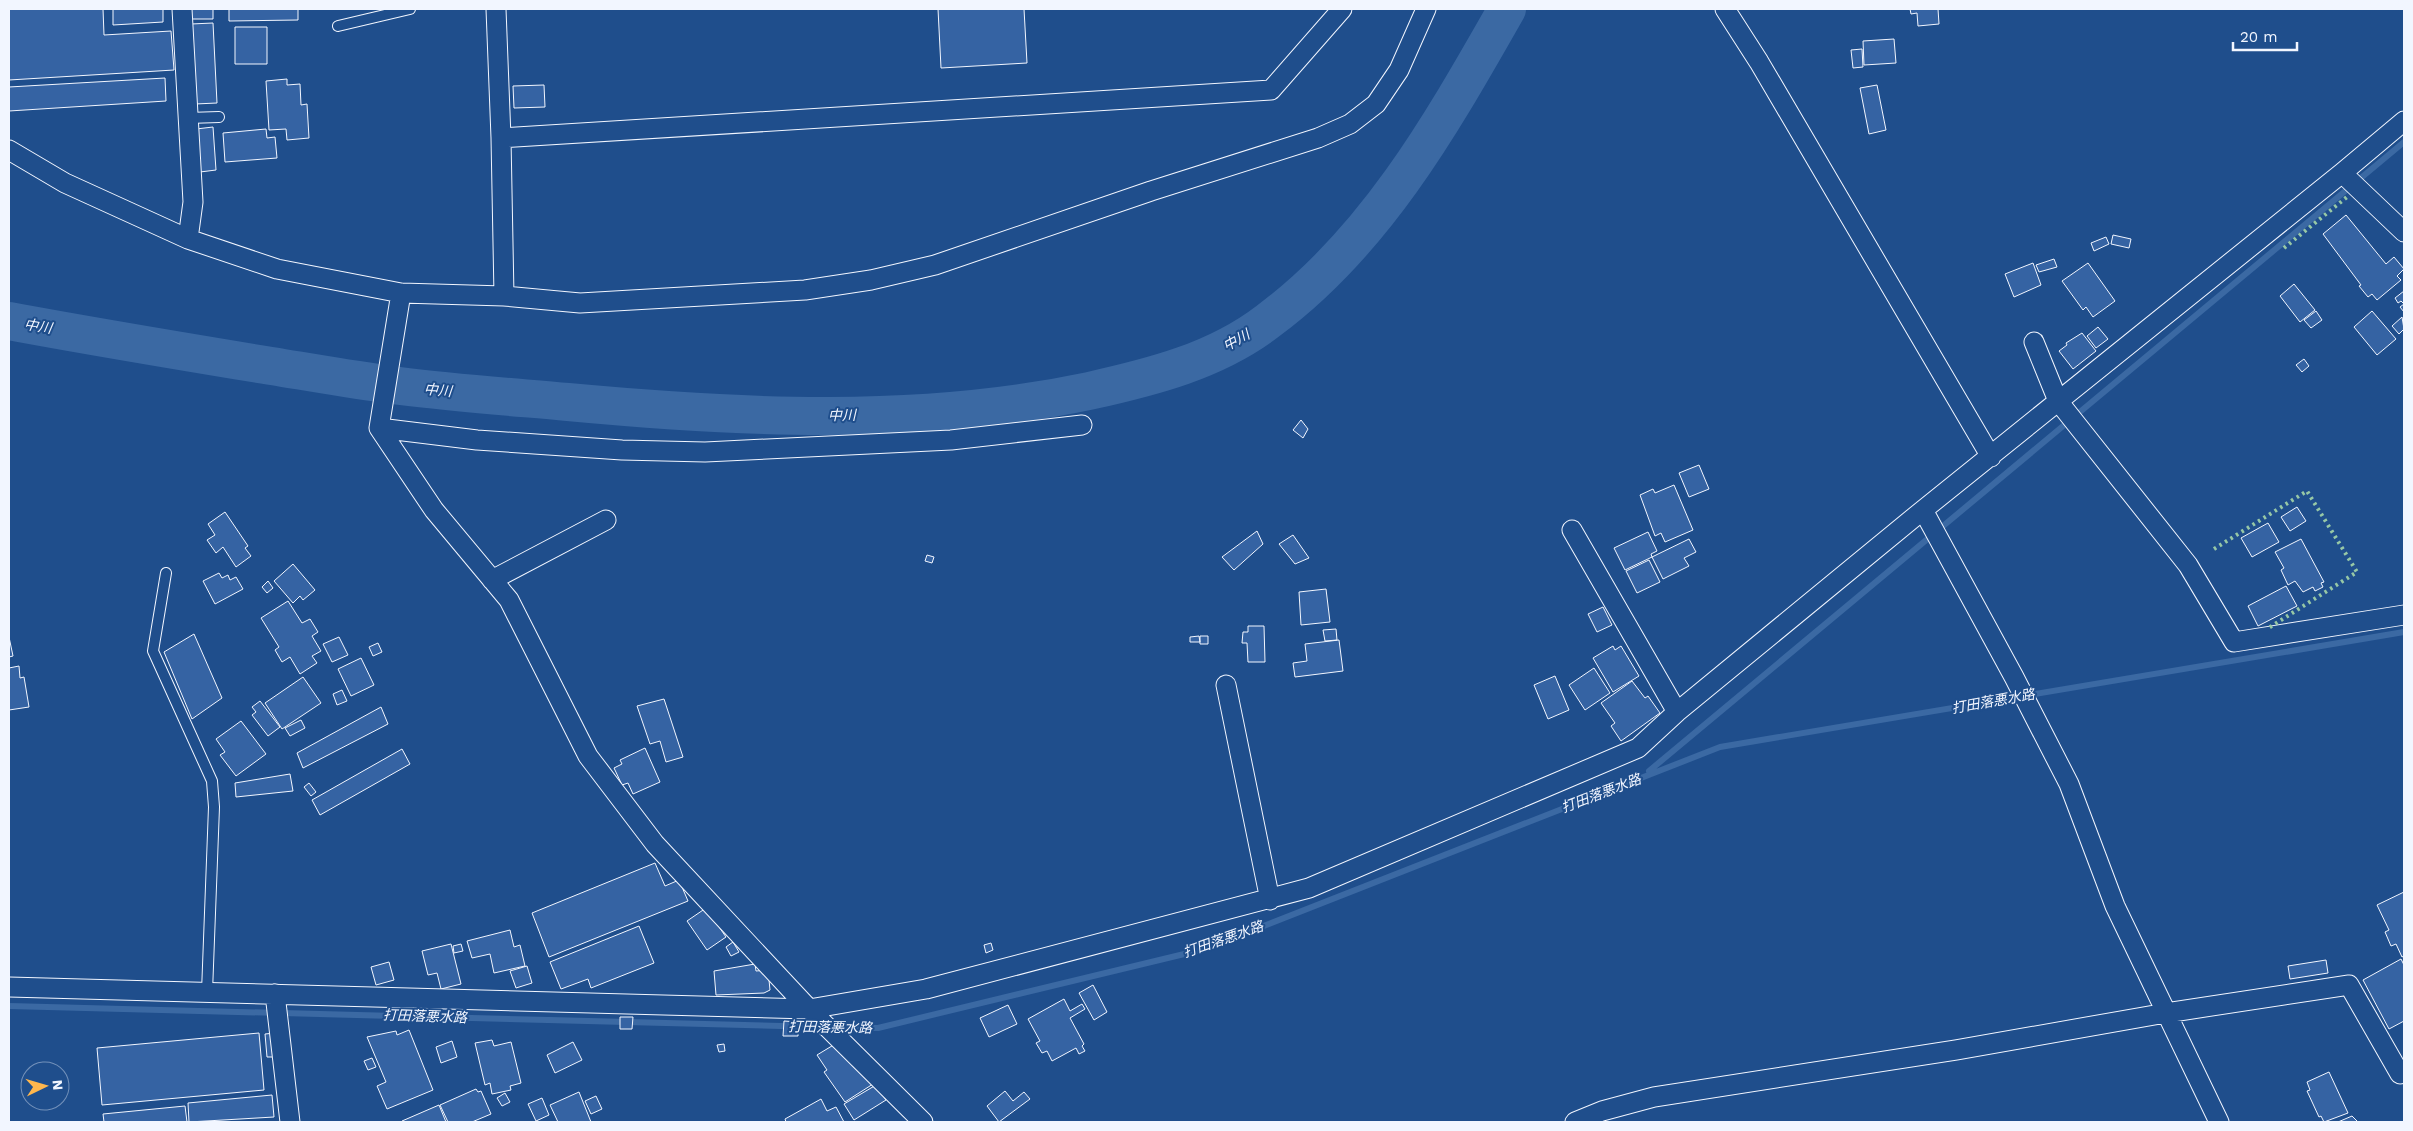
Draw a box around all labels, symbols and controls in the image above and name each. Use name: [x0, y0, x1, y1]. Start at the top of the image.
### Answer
scale bar: [2233, 20, 2297, 52]
text: 20 m: [2240, 28, 2278, 46]
water label: 中川: [23, 316, 55, 336]
water label: 中川: [1220, 325, 1254, 354]
water label: 中川: [423, 381, 455, 399]
water label: 中川: [828, 407, 858, 423]
water label: 打田落悪水路: [1950, 686, 2037, 716]
water label: 打田落悪水路: [1559, 770, 1644, 816]
water label: 打田落悪水路: [1181, 917, 1266, 960]
water label: 打田落悪水路: [383, 1007, 468, 1025]
water label: 打田落悪水路: [788, 1018, 873, 1036]
north arrow: [20, 1061, 70, 1111]
text: N: [50, 1079, 66, 1091]

